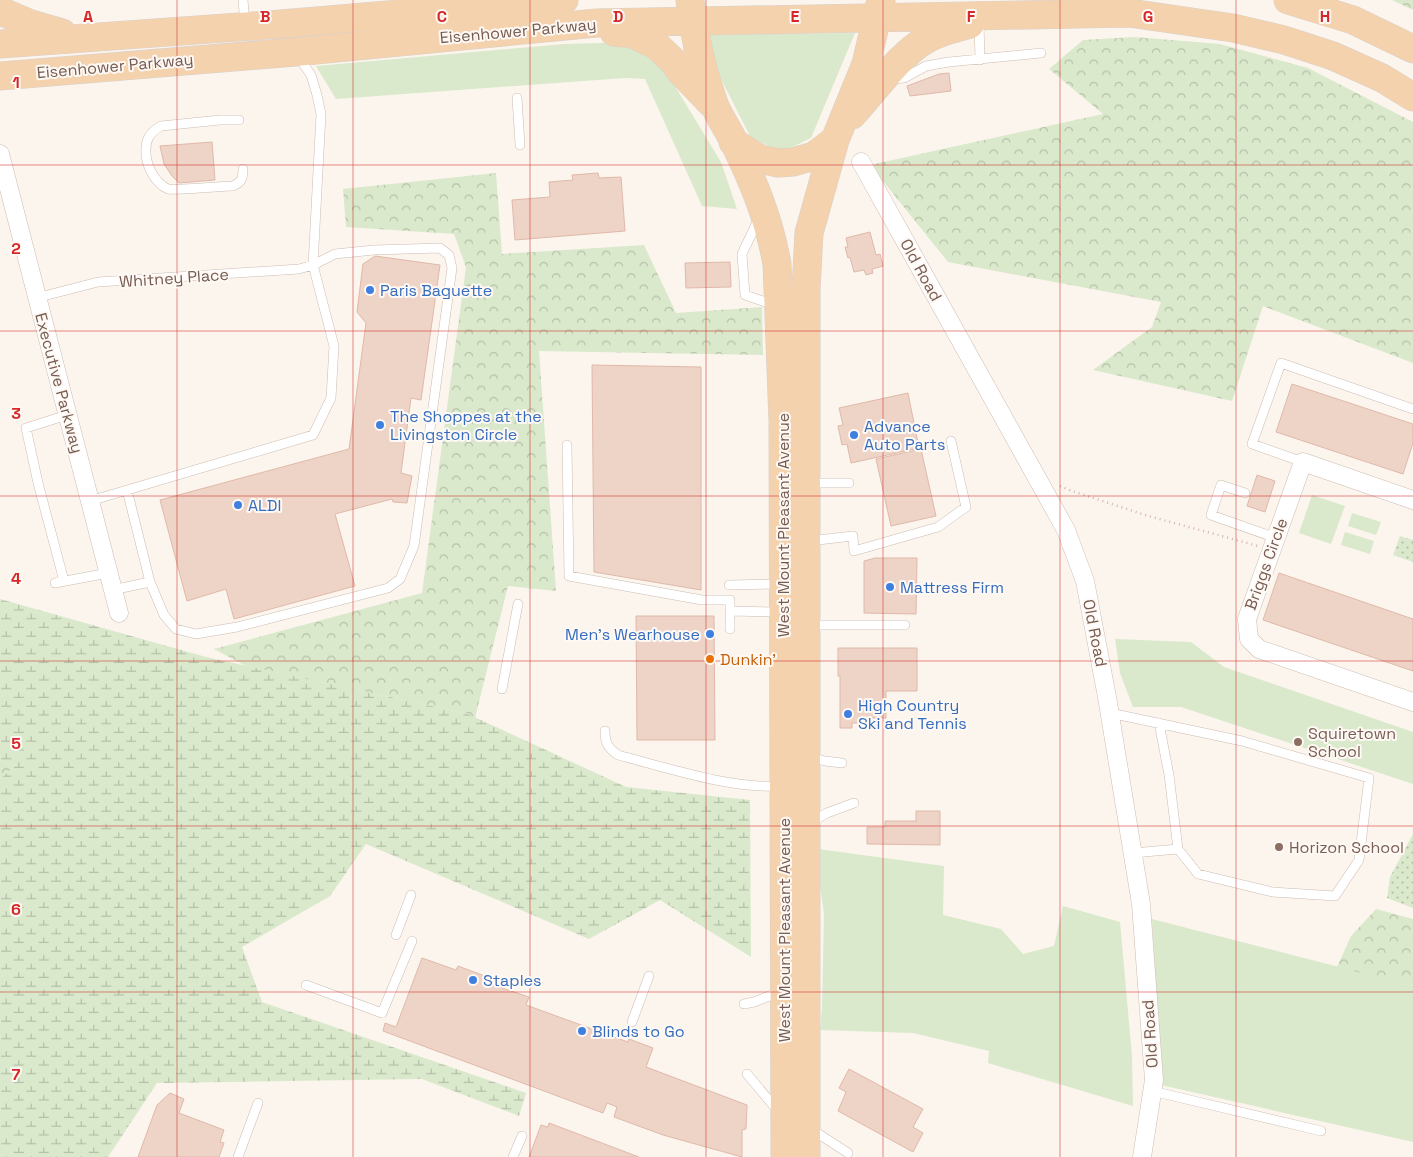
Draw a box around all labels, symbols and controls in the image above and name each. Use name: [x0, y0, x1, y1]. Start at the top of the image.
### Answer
text: A: [83, 6, 93, 27]
text: B: [260, 6, 270, 27]
text: C: [437, 6, 447, 27]
text: D: [613, 6, 623, 27]
text: E: [791, 6, 800, 27]
text: F: [967, 6, 976, 27]
text: G: [1143, 6, 1153, 27]
text: H: [1320, 6, 1330, 27]
street label: Eisenhower Parkway: [439, 14, 597, 48]
street label: Eisenhower Parkway: [36, 49, 194, 83]
text: 1: [12, 72, 20, 93]
street label: Old Road: [895, 235, 947, 305]
text: 2: [11, 238, 21, 259]
street label: Whitney Place: [118, 264, 230, 292]
place label: Paris Baguette: [380, 280, 492, 301]
marker: Paris Baguette: [364, 284, 376, 296]
street label: Executive Parkway: [30, 310, 88, 456]
text: 3: [11, 403, 21, 424]
place label: The Shoppes at the Livingston Circle: [390, 406, 542, 445]
street label: West Mount Pleasant Avenue: [773, 413, 794, 637]
place label: Advance Auto Parts: [864, 416, 945, 455]
marker: The Shoppes at the Livingston Circle: [374, 419, 386, 431]
marker: Advance Auto Parts: [848, 429, 860, 441]
place label: ALDI: [248, 495, 281, 516]
marker: ALDI: [232, 499, 244, 511]
street label: Briggs Circle: [1240, 515, 1292, 613]
text: 4: [11, 568, 21, 589]
place label: Mattress Firm: [900, 577, 1004, 598]
marker: Mattress Firm: [884, 581, 896, 593]
street label: Old Road: [1078, 597, 1112, 669]
place label: Men's Wearhouse: [565, 624, 700, 645]
marker: Men's Wearhouse: [704, 628, 716, 640]
place label: Dunkin': [720, 649, 776, 670]
marker: Dunkin': [704, 653, 716, 665]
place label: High Country Ski and Tennis: [858, 695, 967, 734]
marker: High Country Ski and Tennis: [842, 708, 854, 720]
place label: Squiretown School: [1308, 723, 1396, 762]
text: 5: [11, 733, 21, 754]
marker: Squiretown School: [1292, 736, 1304, 748]
street label: West Mount Pleasant Avenue: [774, 818, 795, 1042]
place label: Horizon School: [1289, 837, 1404, 858]
marker: Horizon School: [1273, 841, 1285, 853]
text: 6: [11, 899, 21, 920]
place label: Staples: [483, 970, 541, 991]
marker: Staples: [467, 974, 479, 986]
street label: Old Road: [1137, 999, 1163, 1069]
place label: Blinds to Go: [592, 1021, 685, 1042]
marker: Blinds to Go: [576, 1025, 588, 1037]
text: 7: [12, 1064, 21, 1085]

